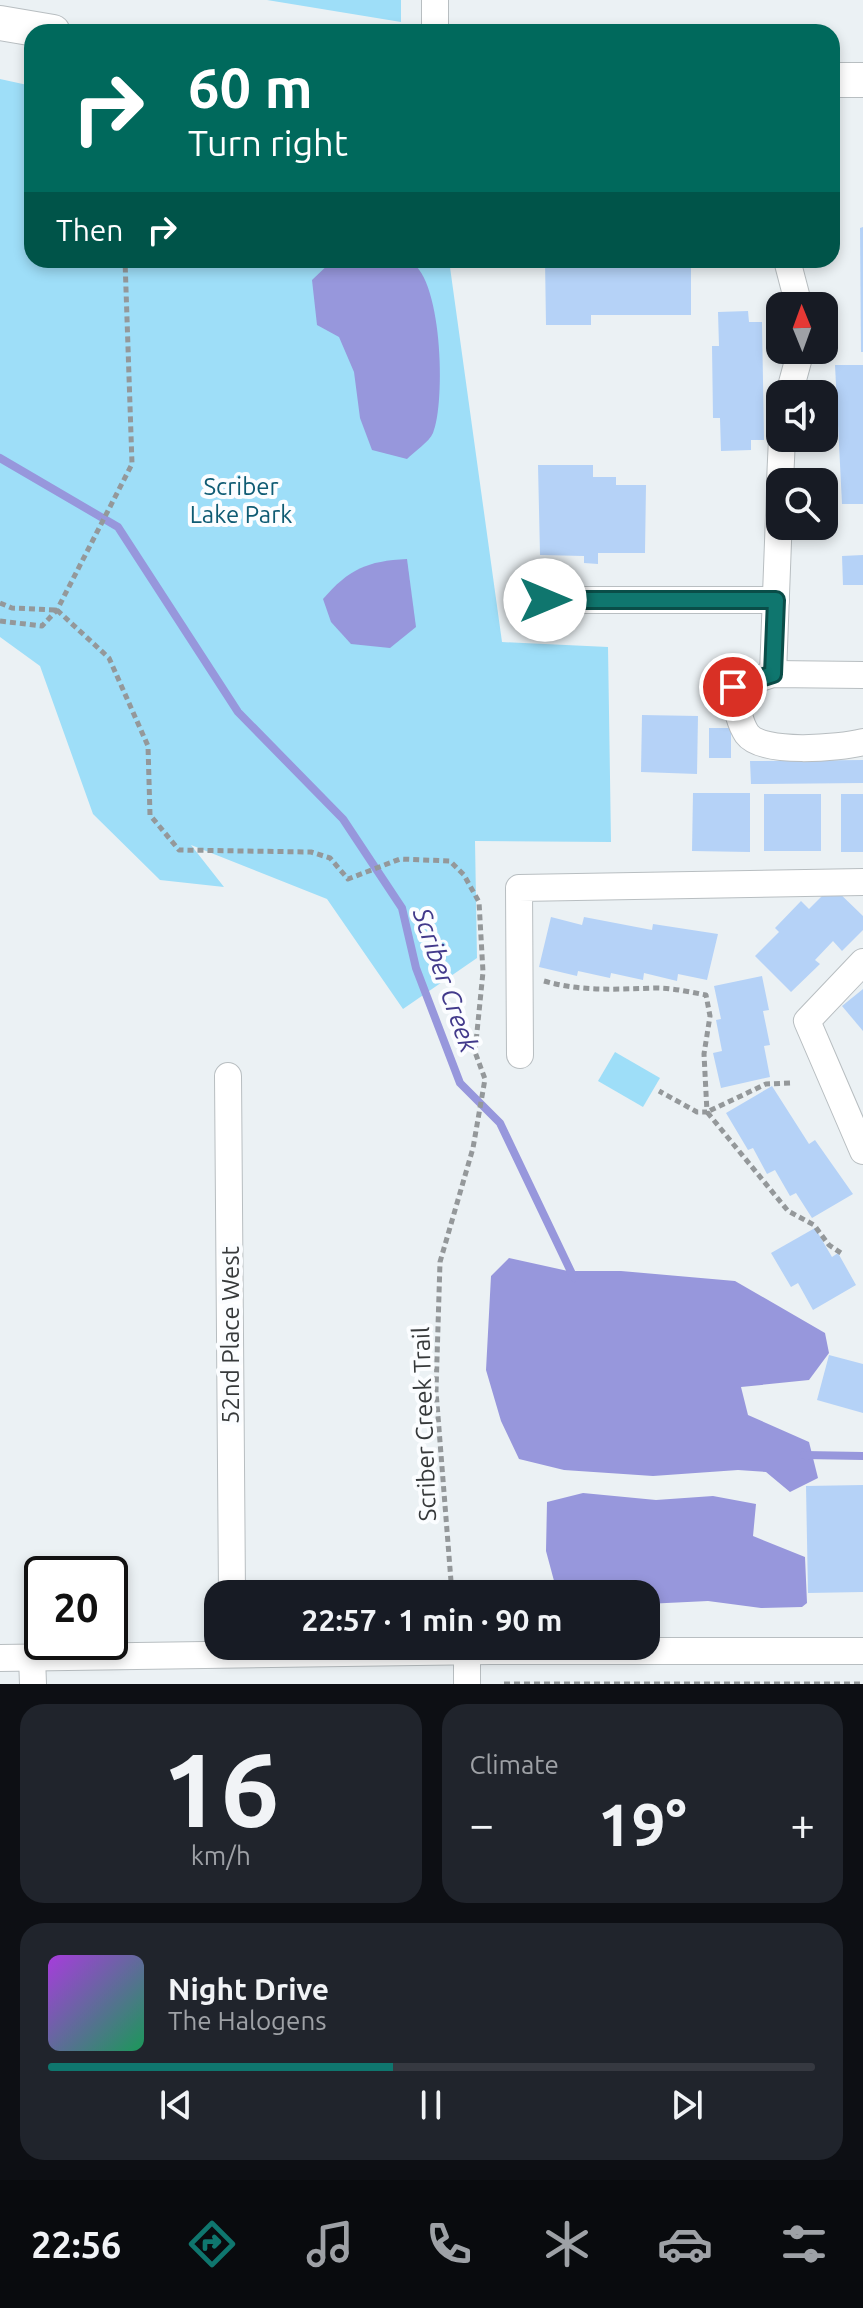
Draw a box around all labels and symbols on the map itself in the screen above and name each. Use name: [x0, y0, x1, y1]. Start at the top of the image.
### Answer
north arrow: [766, 292, 838, 364]
park label: Scriber Lake Park: [190, 473, 292, 528]
position arrow: [503, 558, 587, 642]
pin: [699, 653, 767, 721]
water label: Scriber Creek: [407, 903, 484, 1057]
street label: 52nd Place West: [217, 1245, 244, 1424]
street label: Scriber Creek Trail: [407, 1326, 441, 1522]
speed limit sign: 20: [24, 1556, 128, 1660]

